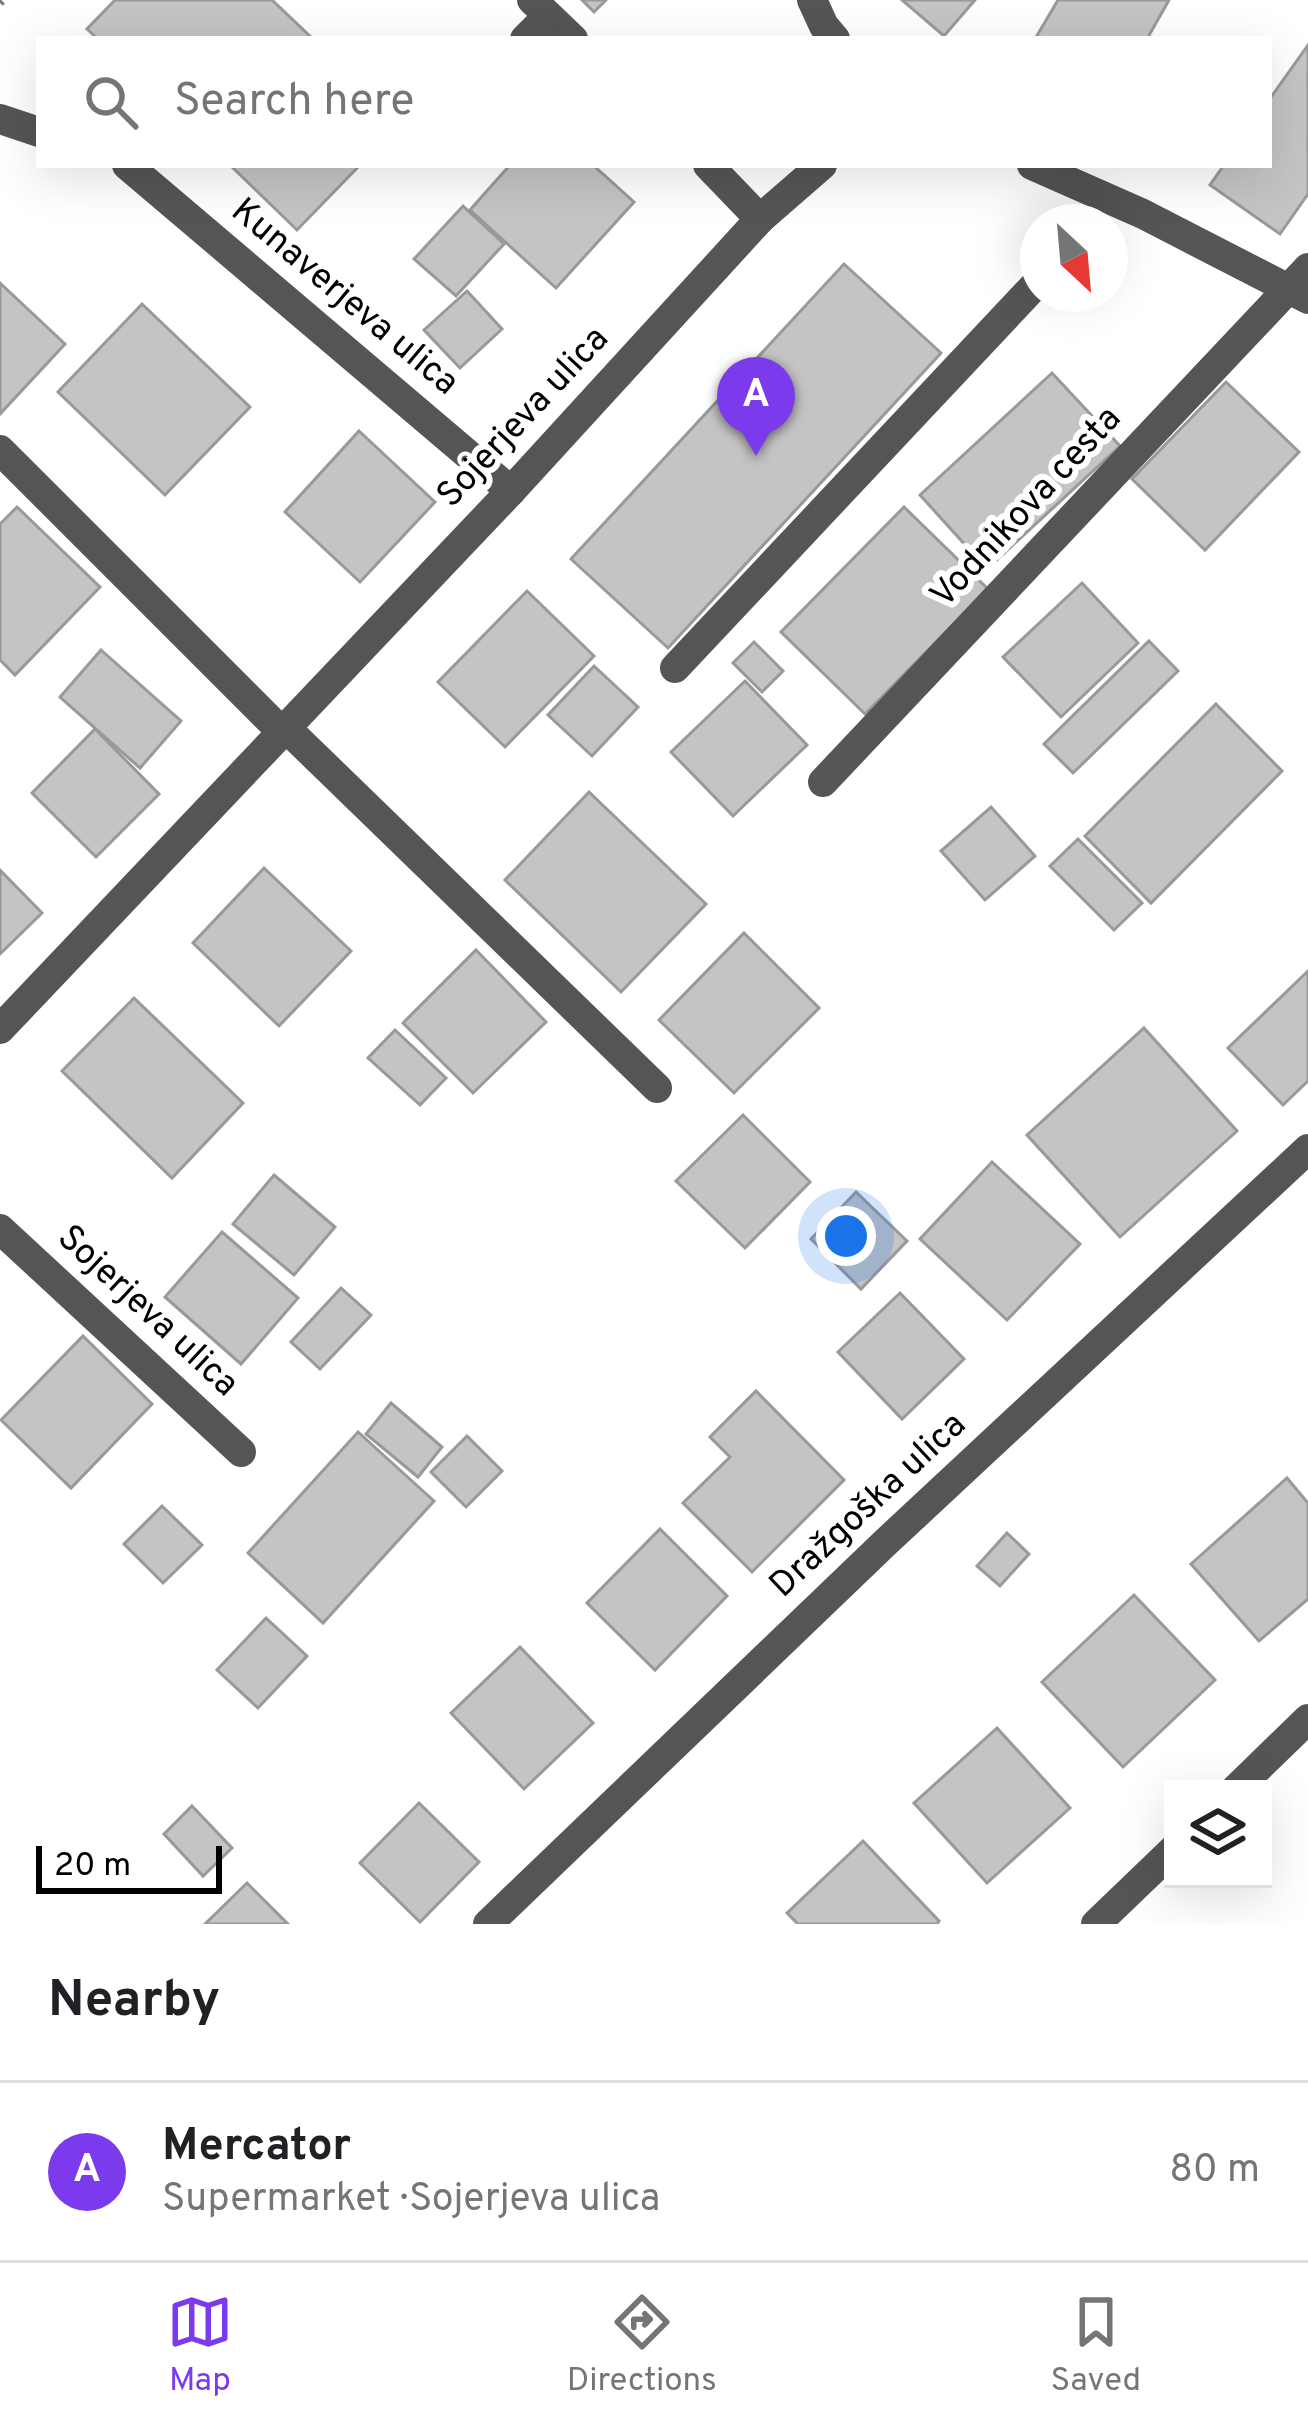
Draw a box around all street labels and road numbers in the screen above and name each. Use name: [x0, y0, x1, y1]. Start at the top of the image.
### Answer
street label: Kunaverjeva ulica: [221, 189, 467, 407]
street label: Sojerjeva ulica: [428, 317, 620, 519]
street label: Vodnikova cesta: [922, 397, 1132, 619]
street label: Sojerjeva ulica: [46, 1216, 248, 1408]
street label: Dražgoška ulica: [761, 1403, 977, 1609]

